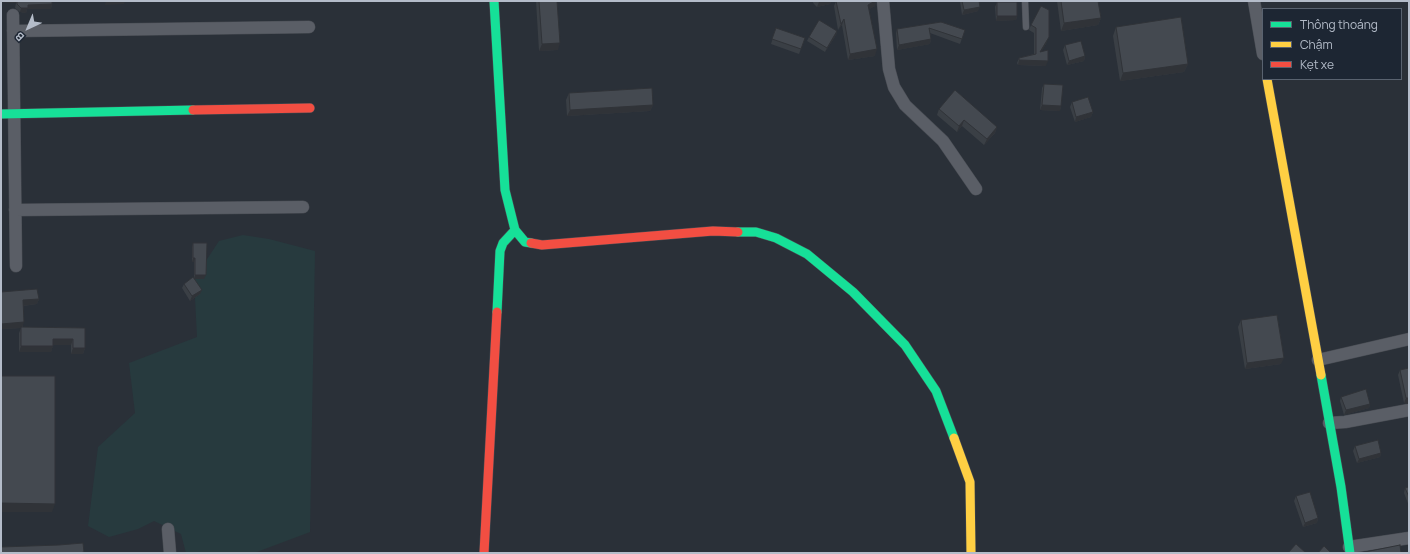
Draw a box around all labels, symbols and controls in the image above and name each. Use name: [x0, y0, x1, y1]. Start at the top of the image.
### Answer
north arrow: [8, 8, 48, 48]
legend: [1262, 8, 1402, 80]
text: Thông thoáng: [1300, 16, 1378, 33]
text: B: [12, 29, 27, 45]
text: Chậm: [1300, 36, 1333, 53]
text: Kẹt xe: [1300, 56, 1334, 73]

